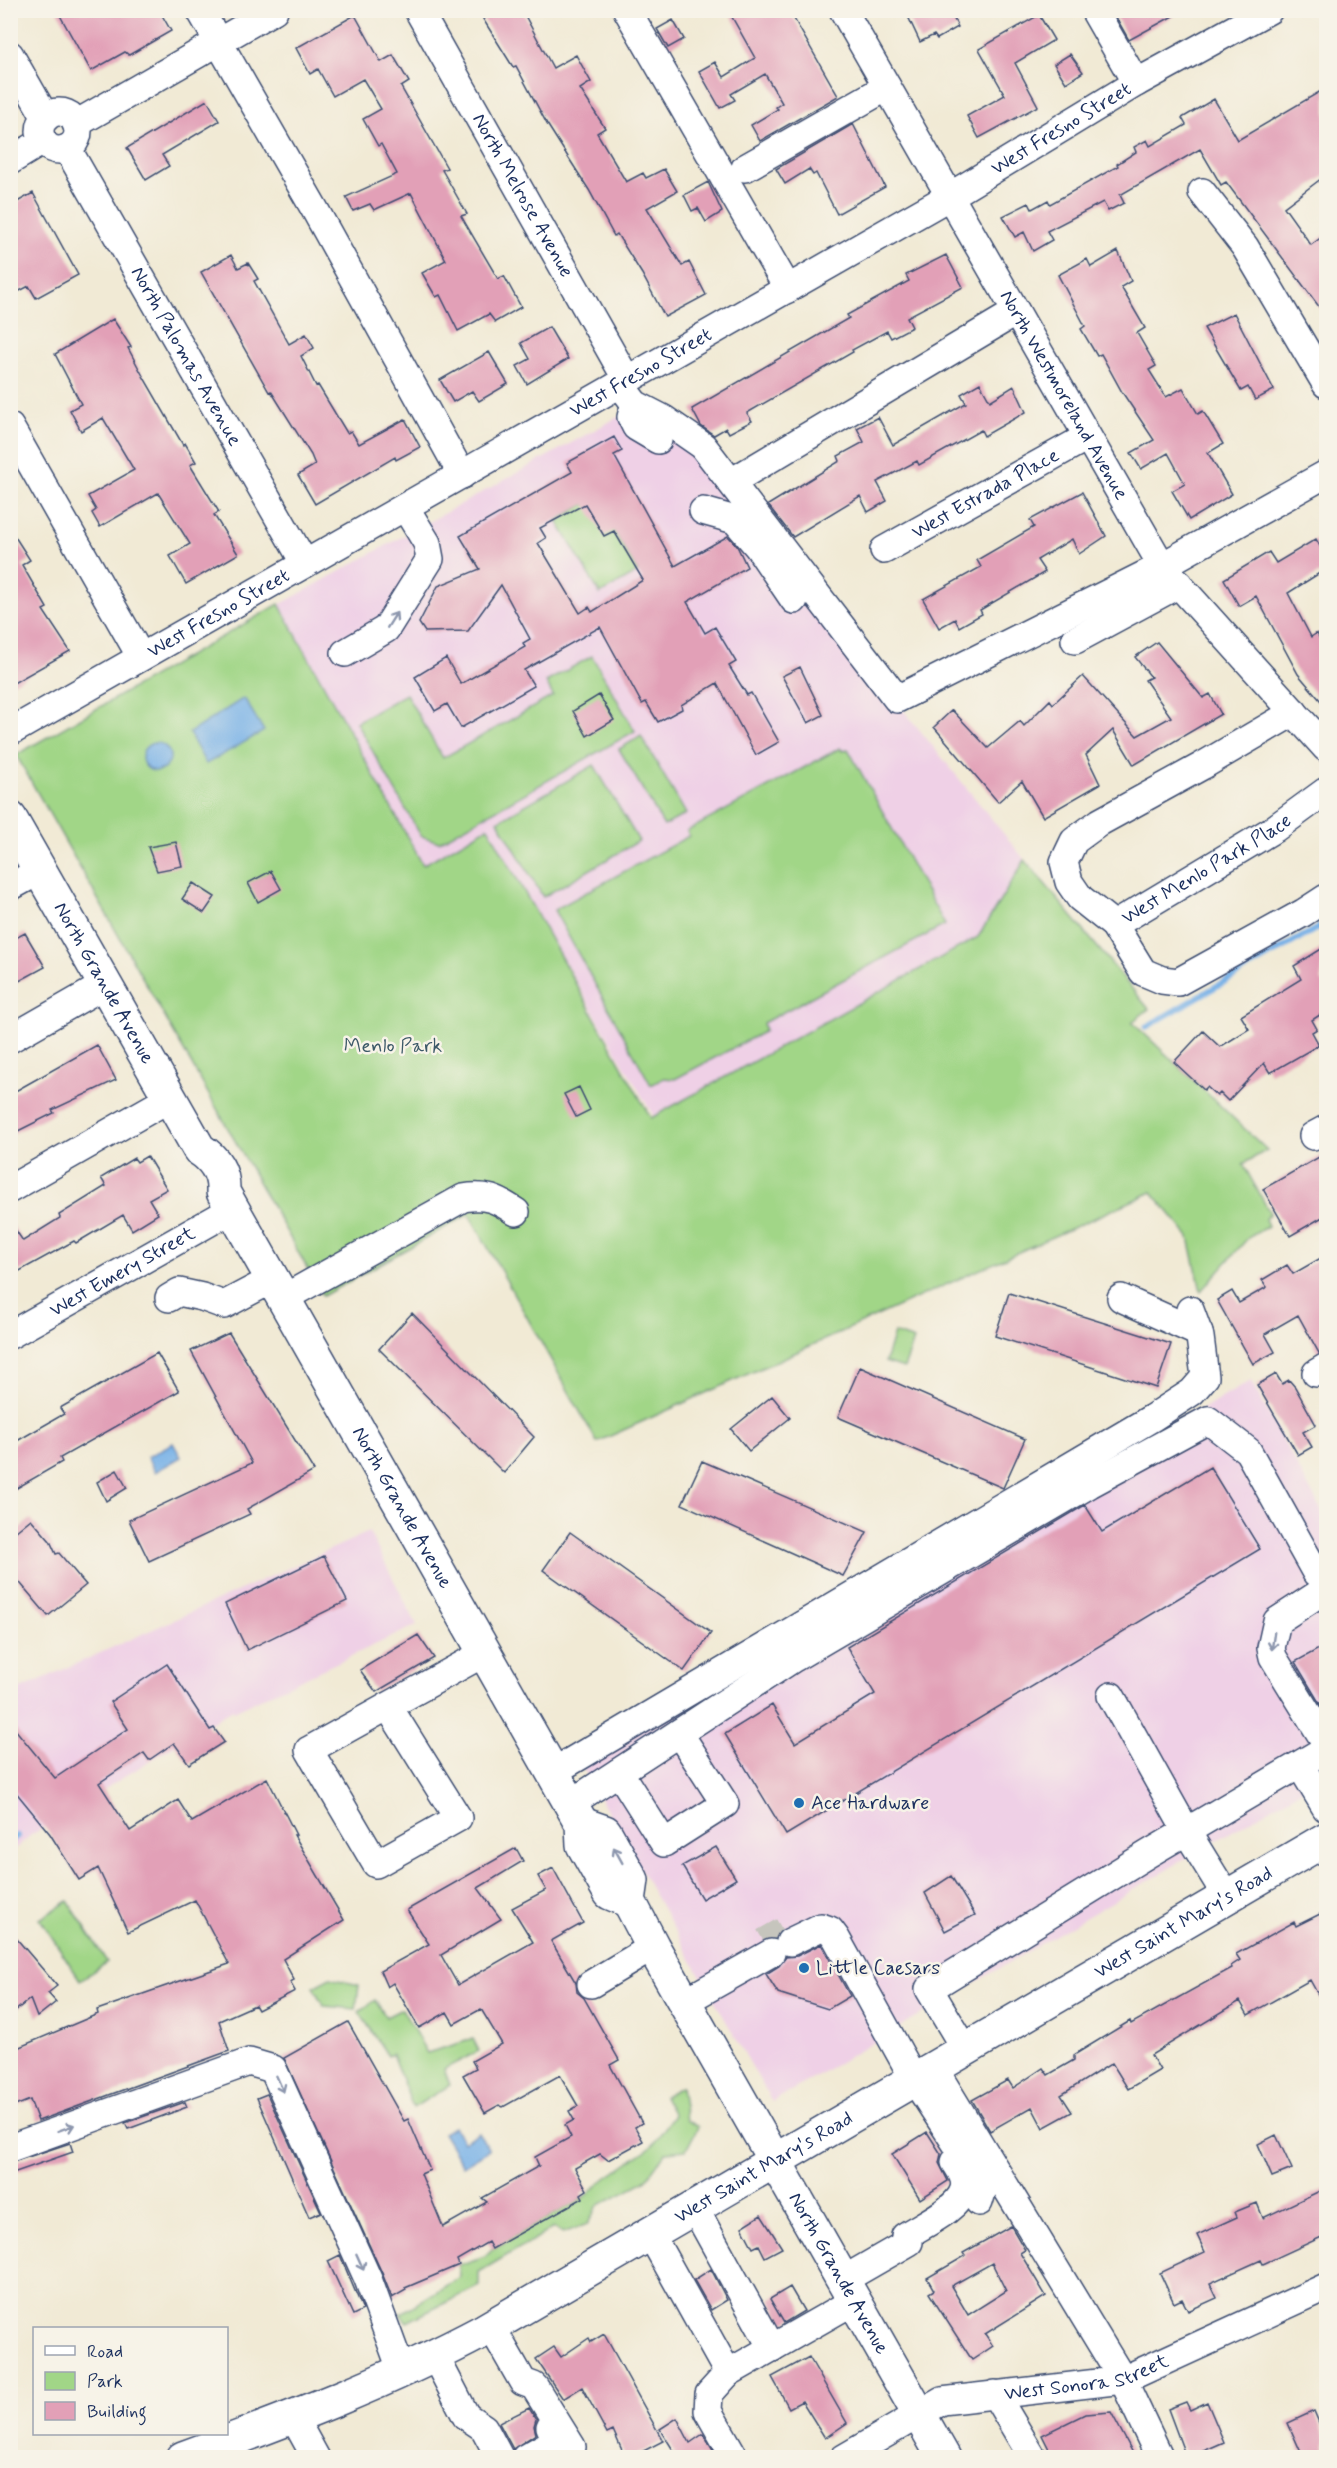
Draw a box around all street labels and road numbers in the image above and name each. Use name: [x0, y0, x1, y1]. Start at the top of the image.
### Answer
street label: West Fresno Street: [986, 76, 1136, 182]
street label: North Melrose Avenue: [466, 109, 580, 282]
street label: North Palomas Avenue: [124, 262, 248, 451]
street label: North Westmoreland Avenue: [993, 285, 1135, 505]
street label: West Fresno Street: [565, 321, 717, 424]
street label: West Estrada Place: [907, 442, 1064, 546]
street label: West Fresno Street: [142, 562, 295, 664]
street label: West Menlo Park Place: [1116, 807, 1297, 931]
street label: North Grande Avenue: [47, 897, 161, 1069]
street label: West Emery Street: [45, 1220, 200, 1323]
street label: North Grande Avenue: [346, 1422, 459, 1594]
street label: West Saint Mary's Road: [1089, 1860, 1278, 1985]
street label: West Saint Mary's Road: [670, 2105, 858, 2230]
street label: North Grande Avenue: [782, 2187, 896, 2359]
street label: West Sonora Street: [1002, 2347, 1173, 2407]

